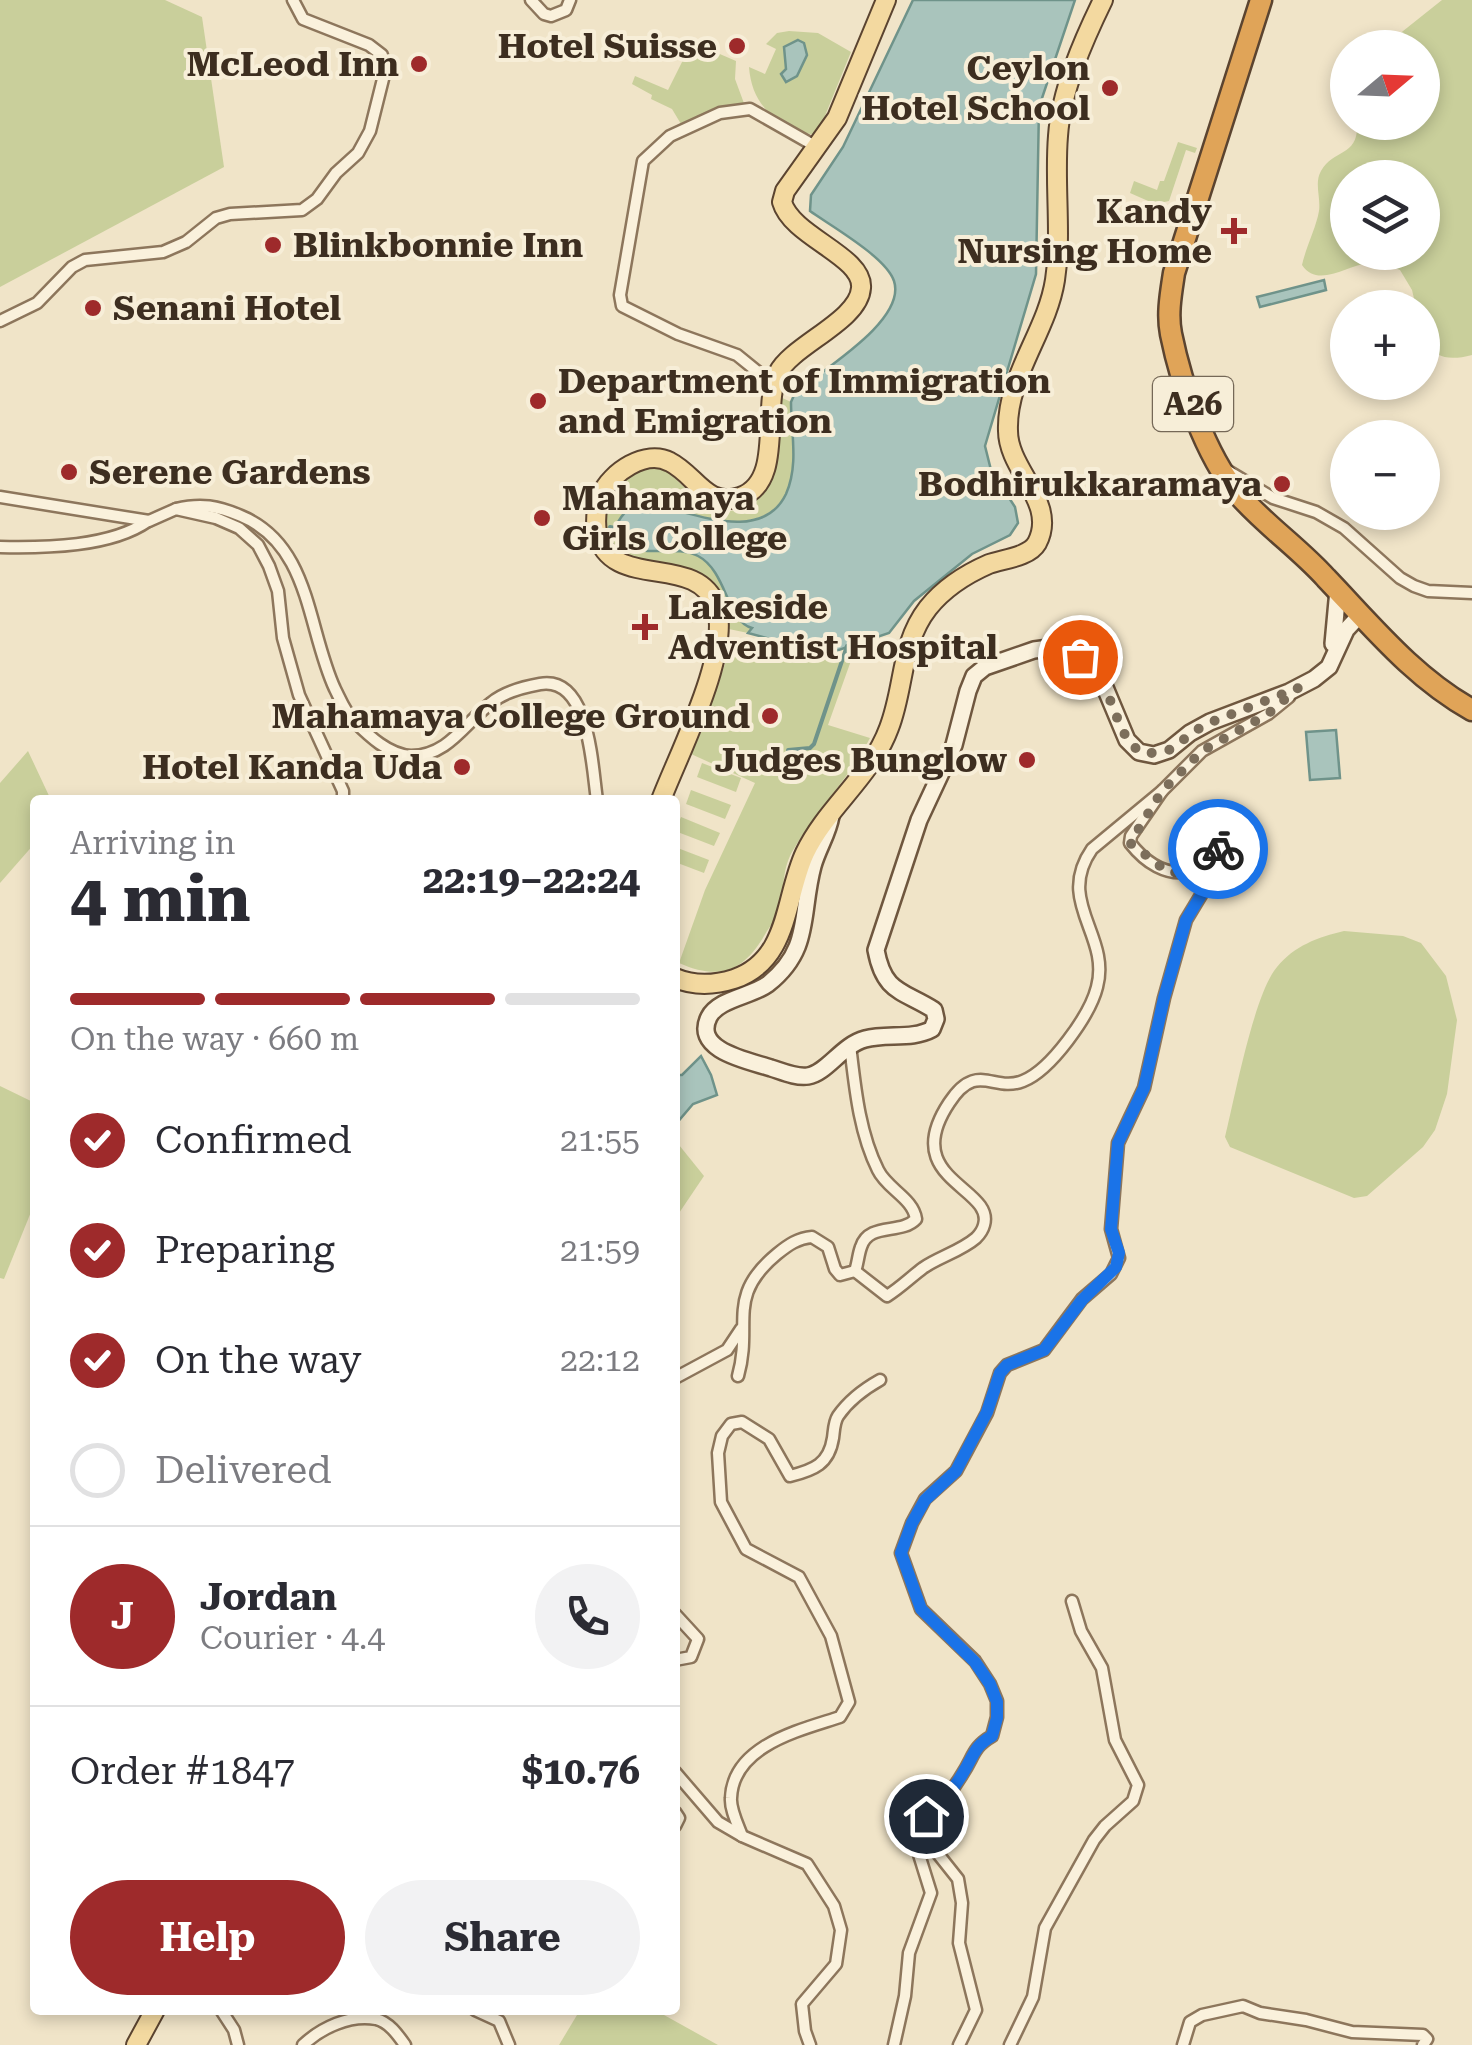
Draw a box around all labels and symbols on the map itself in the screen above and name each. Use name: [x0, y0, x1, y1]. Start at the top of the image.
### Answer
place label: Hotel Suisse: [498, 26, 717, 67]
north arrow: [1330, 30, 1440, 140]
marker: Hotel Suisse: [726, 35, 748, 57]
place label: McLeod Inn: [187, 44, 399, 85]
place label: Ceylon Hotel School: [861, 48, 1090, 129]
marker: McLeod Inn: [408, 53, 430, 75]
marker: Ceylon Hotel School: [1099, 77, 1121, 99]
place label: Kandy Nursing Home: [957, 191, 1212, 272]
marker: Kandy Nursing Home: [1221, 218, 1247, 244]
place label: Blinkbonnie Inn: [293, 225, 583, 266]
marker: Blinkbonnie Inn: [262, 234, 284, 256]
place label: Senani Hotel: [113, 288, 341, 329]
marker: Senani Hotel: [82, 297, 104, 319]
place label: Department of Immigration and Emigration: [558, 361, 1051, 442]
road number: A26: [1153, 377, 1233, 431]
marker: Department of Immigration and Emigration: [527, 390, 549, 412]
place label: Serene Gardens: [89, 452, 371, 493]
marker: Serene Gardens: [58, 461, 80, 483]
place label: Bodhirukkaramaya: [918, 464, 1262, 505]
marker: Bodhirukkaramaya: [1271, 473, 1293, 495]
place label: Mahamaya Girls College: [562, 478, 787, 559]
marker: Mahamaya Girls College: [531, 507, 553, 529]
place label: Lakeside Adventist Hospital: [668, 587, 998, 668]
marker: Lakeside Adventist Hospital: [632, 614, 658, 640]
pin: [1038, 615, 1123, 700]
place label: Mahamaya College Ground: [272, 696, 750, 737]
marker: Mahamaya College Ground: [759, 705, 781, 727]
place label: Judges Bunglow: [715, 740, 1007, 781]
place label: Hotel Kanda Uda: [142, 747, 442, 788]
marker: Judges Bunglow: [1016, 749, 1038, 771]
marker: Hotel Kanda Uda: [451, 756, 473, 778]
courier: [1168, 799, 1268, 899]
pin: [884, 1774, 969, 1859]

